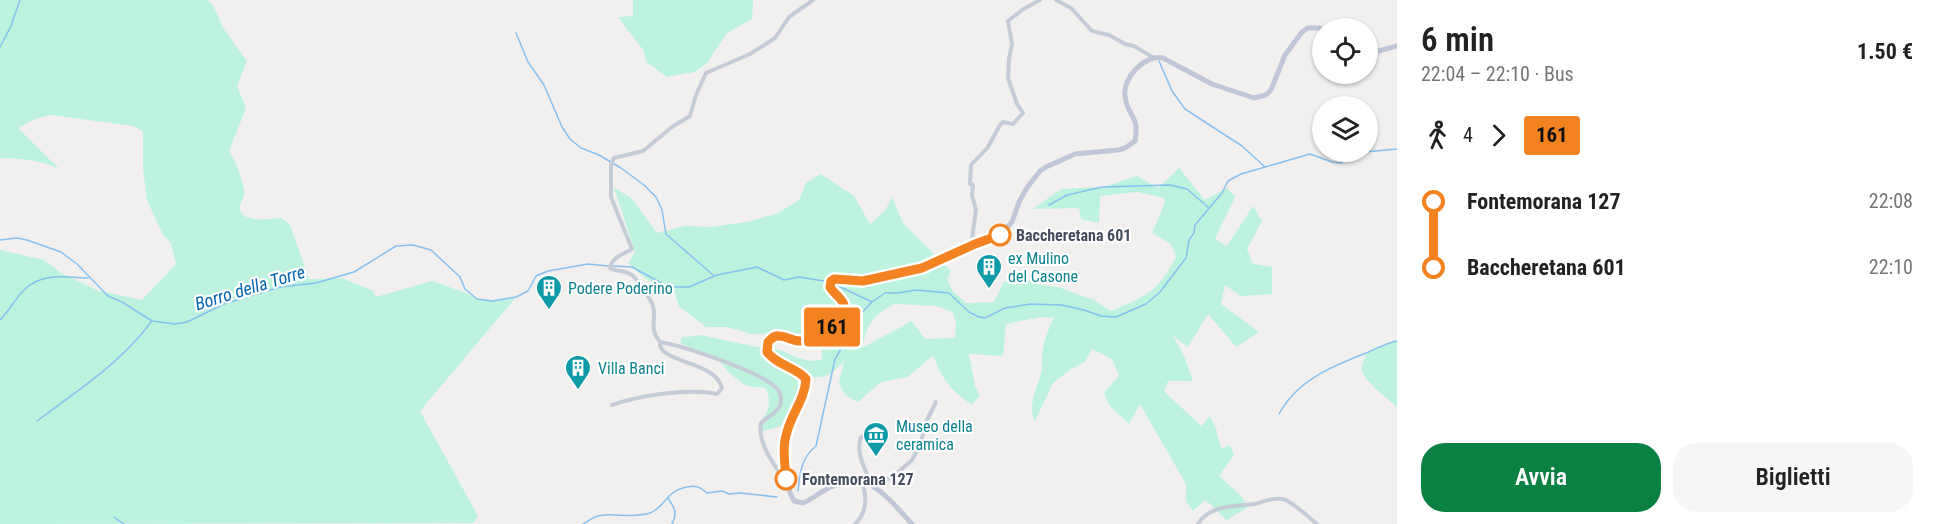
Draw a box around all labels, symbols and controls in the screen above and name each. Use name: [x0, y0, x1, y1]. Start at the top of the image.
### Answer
map controls: [1312, 18, 1378, 162]
button: locate: [1312, 18, 1378, 84]
text: 6 min: [1421, 20, 1494, 59]
text: 1.50 €: [1857, 39, 1913, 64]
text: 22:04 – 22:10 · Bus: [1421, 62, 1574, 86]
button: layers: [1312, 96, 1378, 162]
icon: walk: [1421, 119, 1454, 152]
icon: forward: [1482, 119, 1515, 152]
text: 4: [1463, 123, 1473, 147]
text: 161: [1536, 123, 1568, 147]
text: Fontemorana 127: [1467, 189, 1621, 214]
text: 22:08: [1869, 189, 1913, 213]
marker: Baccheretana 601: [989, 224, 1011, 246]
place label: Baccheretana 601: [1016, 226, 1131, 245]
place label: ex Mulino del Casone: [1008, 249, 1078, 286]
building icon: ex Mulino del Casone: [974, 252, 1004, 290]
text: Baccheretana 601: [1467, 255, 1626, 280]
text: 22:10: [1869, 255, 1913, 279]
water label: Borro della Torre: [192, 261, 308, 314]
building icon: Podere Poderino: [534, 273, 564, 311]
place label: Podere Poderino: [568, 279, 673, 298]
line badge: 161: [798, 308, 866, 346]
text: 161: [816, 315, 848, 339]
building icon: Villa Banci: [563, 353, 593, 391]
place label: Villa Banci: [598, 359, 665, 378]
place label: Museo della ceramica: [896, 417, 973, 454]
museum icon: Museo della ceramica: [861, 420, 891, 458]
button: Avvia: [1421, 443, 1661, 512]
button: Biglietti: [1673, 443, 1913, 512]
marker: Fontemorana 127: [775, 468, 797, 490]
place label: Fontemorana 127: [802, 470, 914, 489]

